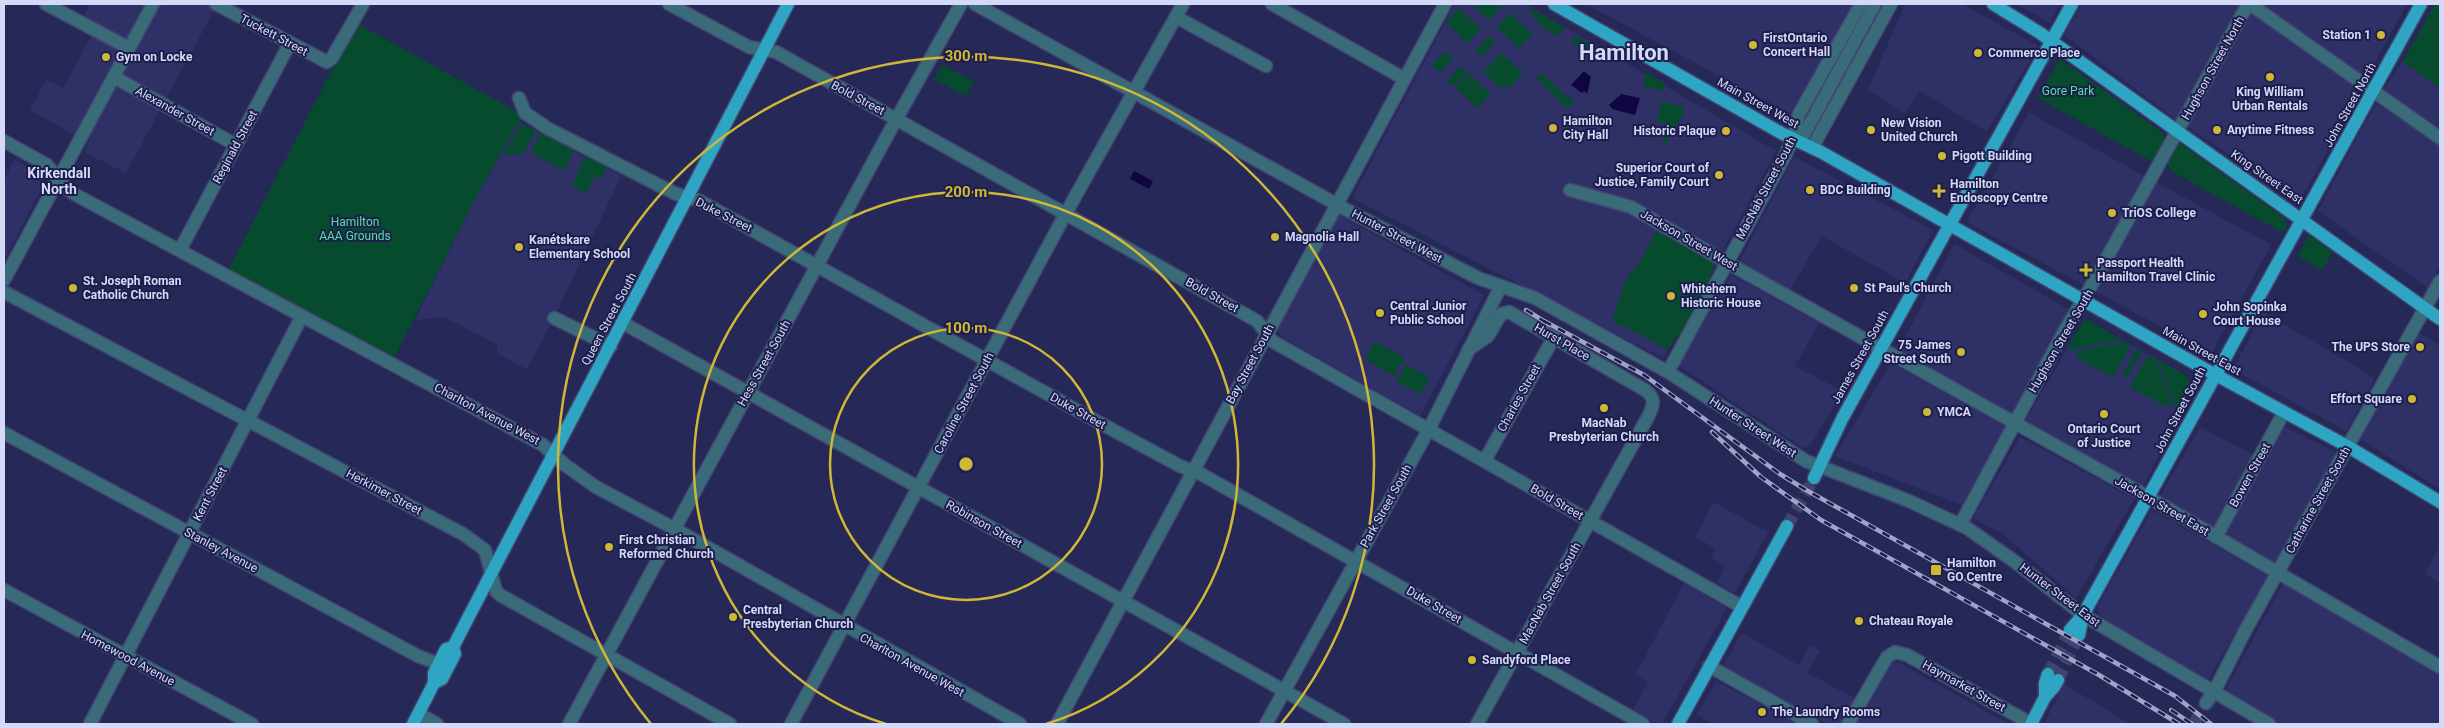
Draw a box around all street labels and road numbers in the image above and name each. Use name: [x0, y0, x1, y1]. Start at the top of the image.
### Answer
street label: Tuckett Street: [238, 11, 310, 59]
street label: Hughson Street North: [2179, 14, 2247, 122]
street label: John Street North: [2321, 60, 2379, 150]
street label: Main Street West: [1715, 75, 1801, 131]
street label: Bold Street: [829, 78, 887, 118]
street label: Alexander Street: [133, 84, 217, 138]
street label: Reginald Street: [210, 108, 260, 186]
street label: MacNab Street South: [1733, 134, 1799, 242]
street label: King Street East: [2228, 147, 2306, 207]
street label: Duke Street: [693, 195, 755, 235]
street label: Hunter Street West: [1349, 206, 1445, 266]
street label: Jackson Street West: [1638, 207, 1740, 274]
street label: Queen Street South: [579, 270, 639, 368]
street label: Bold Street: [1183, 275, 1241, 315]
street label: Hughson Street South: [2026, 287, 2096, 395]
street label: James Street South: [1828, 308, 1892, 406]
street label: Hess Street South: [735, 318, 793, 408]
street label: Hurst Place: [1532, 320, 1592, 364]
street label: Bay Street South: [1223, 322, 1277, 406]
street label: Main Street East: [2160, 324, 2244, 378]
street label: Caroline Street South: [931, 350, 997, 456]
street label: Charles Street: [1495, 362, 1543, 434]
street label: John Street South: [2151, 365, 2209, 455]
street label: Charlton Avenue West: [432, 380, 542, 448]
street label: Duke Street: [1048, 390, 1108, 432]
street label: Hunter Street West: [1707, 394, 1799, 460]
street label: Bowen Street: [2227, 441, 2273, 509]
street label: Catharine Street South: [2283, 444, 2353, 556]
street label: Park Street South: [1357, 462, 1415, 550]
street label: Kent Street: [190, 465, 230, 523]
street label: Herkimer Street: [344, 466, 424, 518]
street label: Jackson Street East: [2112, 473, 2212, 539]
street label: Bold Street: [1528, 481, 1586, 523]
street label: Robinson Street: [944, 497, 1025, 551]
street label: Stanley Avenue: [182, 525, 260, 575]
street label: MacNab Street South: [1516, 540, 1584, 646]
street label: Hunter Street East: [2017, 560, 2103, 630]
street label: Duke Street: [1404, 584, 1464, 626]
street label: Homewood Avenue: [79, 627, 177, 689]
street label: Charlton Avenue West: [857, 630, 967, 700]
street label: Haymarket Street: [1920, 657, 2008, 715]

